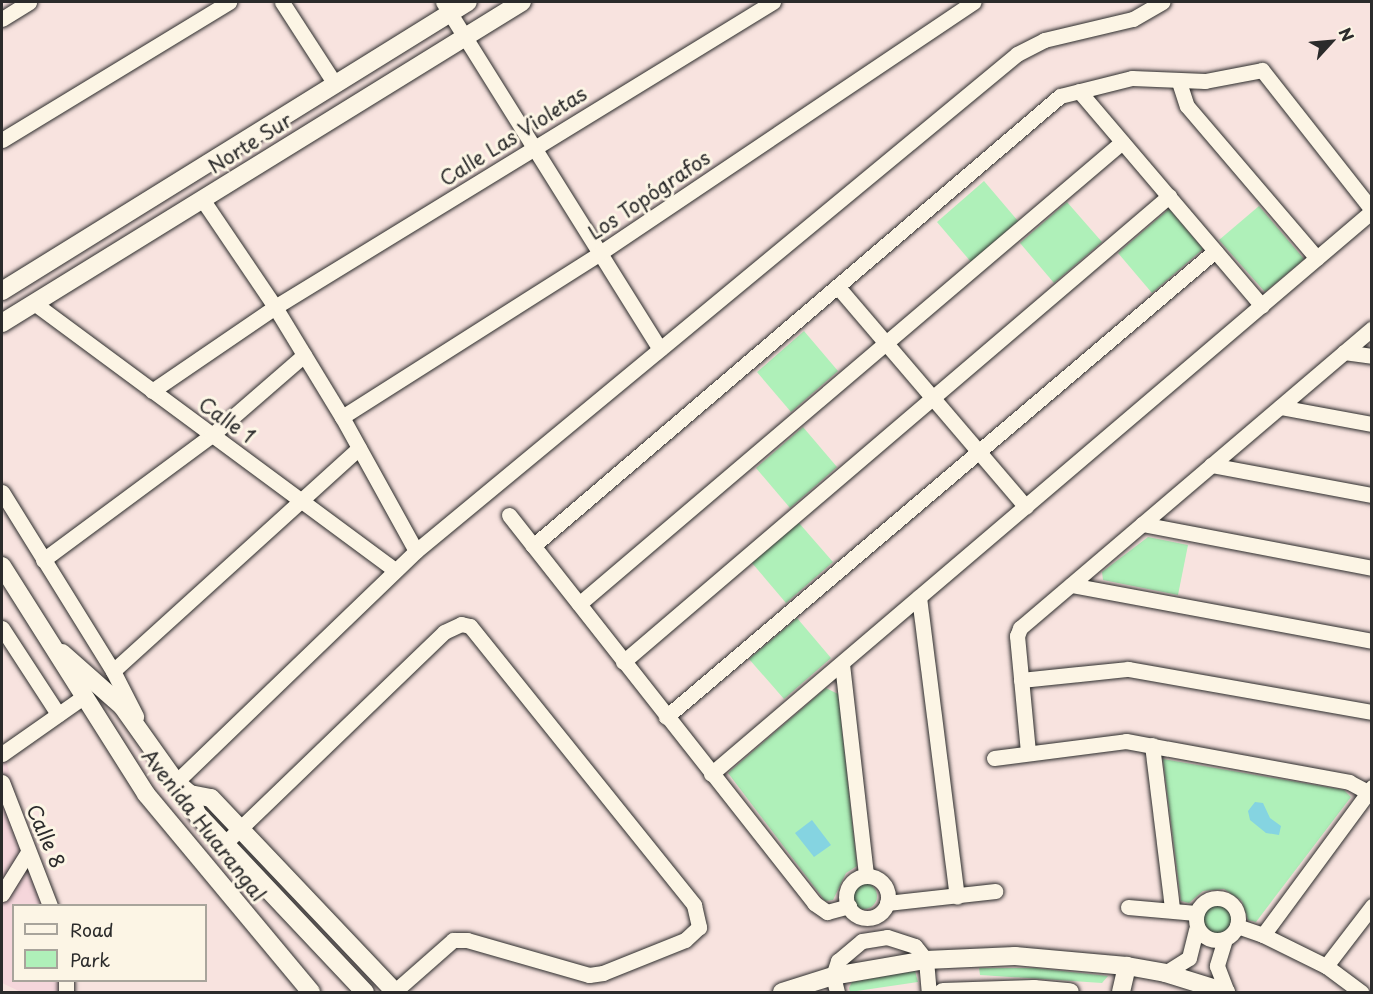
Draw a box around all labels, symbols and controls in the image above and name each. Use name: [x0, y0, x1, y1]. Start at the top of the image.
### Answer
north arrow: [1301, 12, 1361, 72]
text: N: [1334, 23, 1361, 45]
street label: Calle Las Violetas: [434, 81, 592, 191]
street label: Norte Sur: [204, 108, 296, 178]
street label: Los Topógrafos: [583, 145, 715, 245]
street label: Calle 1: [194, 391, 260, 449]
street label: Avenida Huarangal: [137, 744, 271, 906]
street label: Calle 8: [22, 800, 70, 872]
legend: [12, 904, 207, 982]
text: Road: [70, 916, 114, 943]
text: Park: [70, 946, 110, 973]

